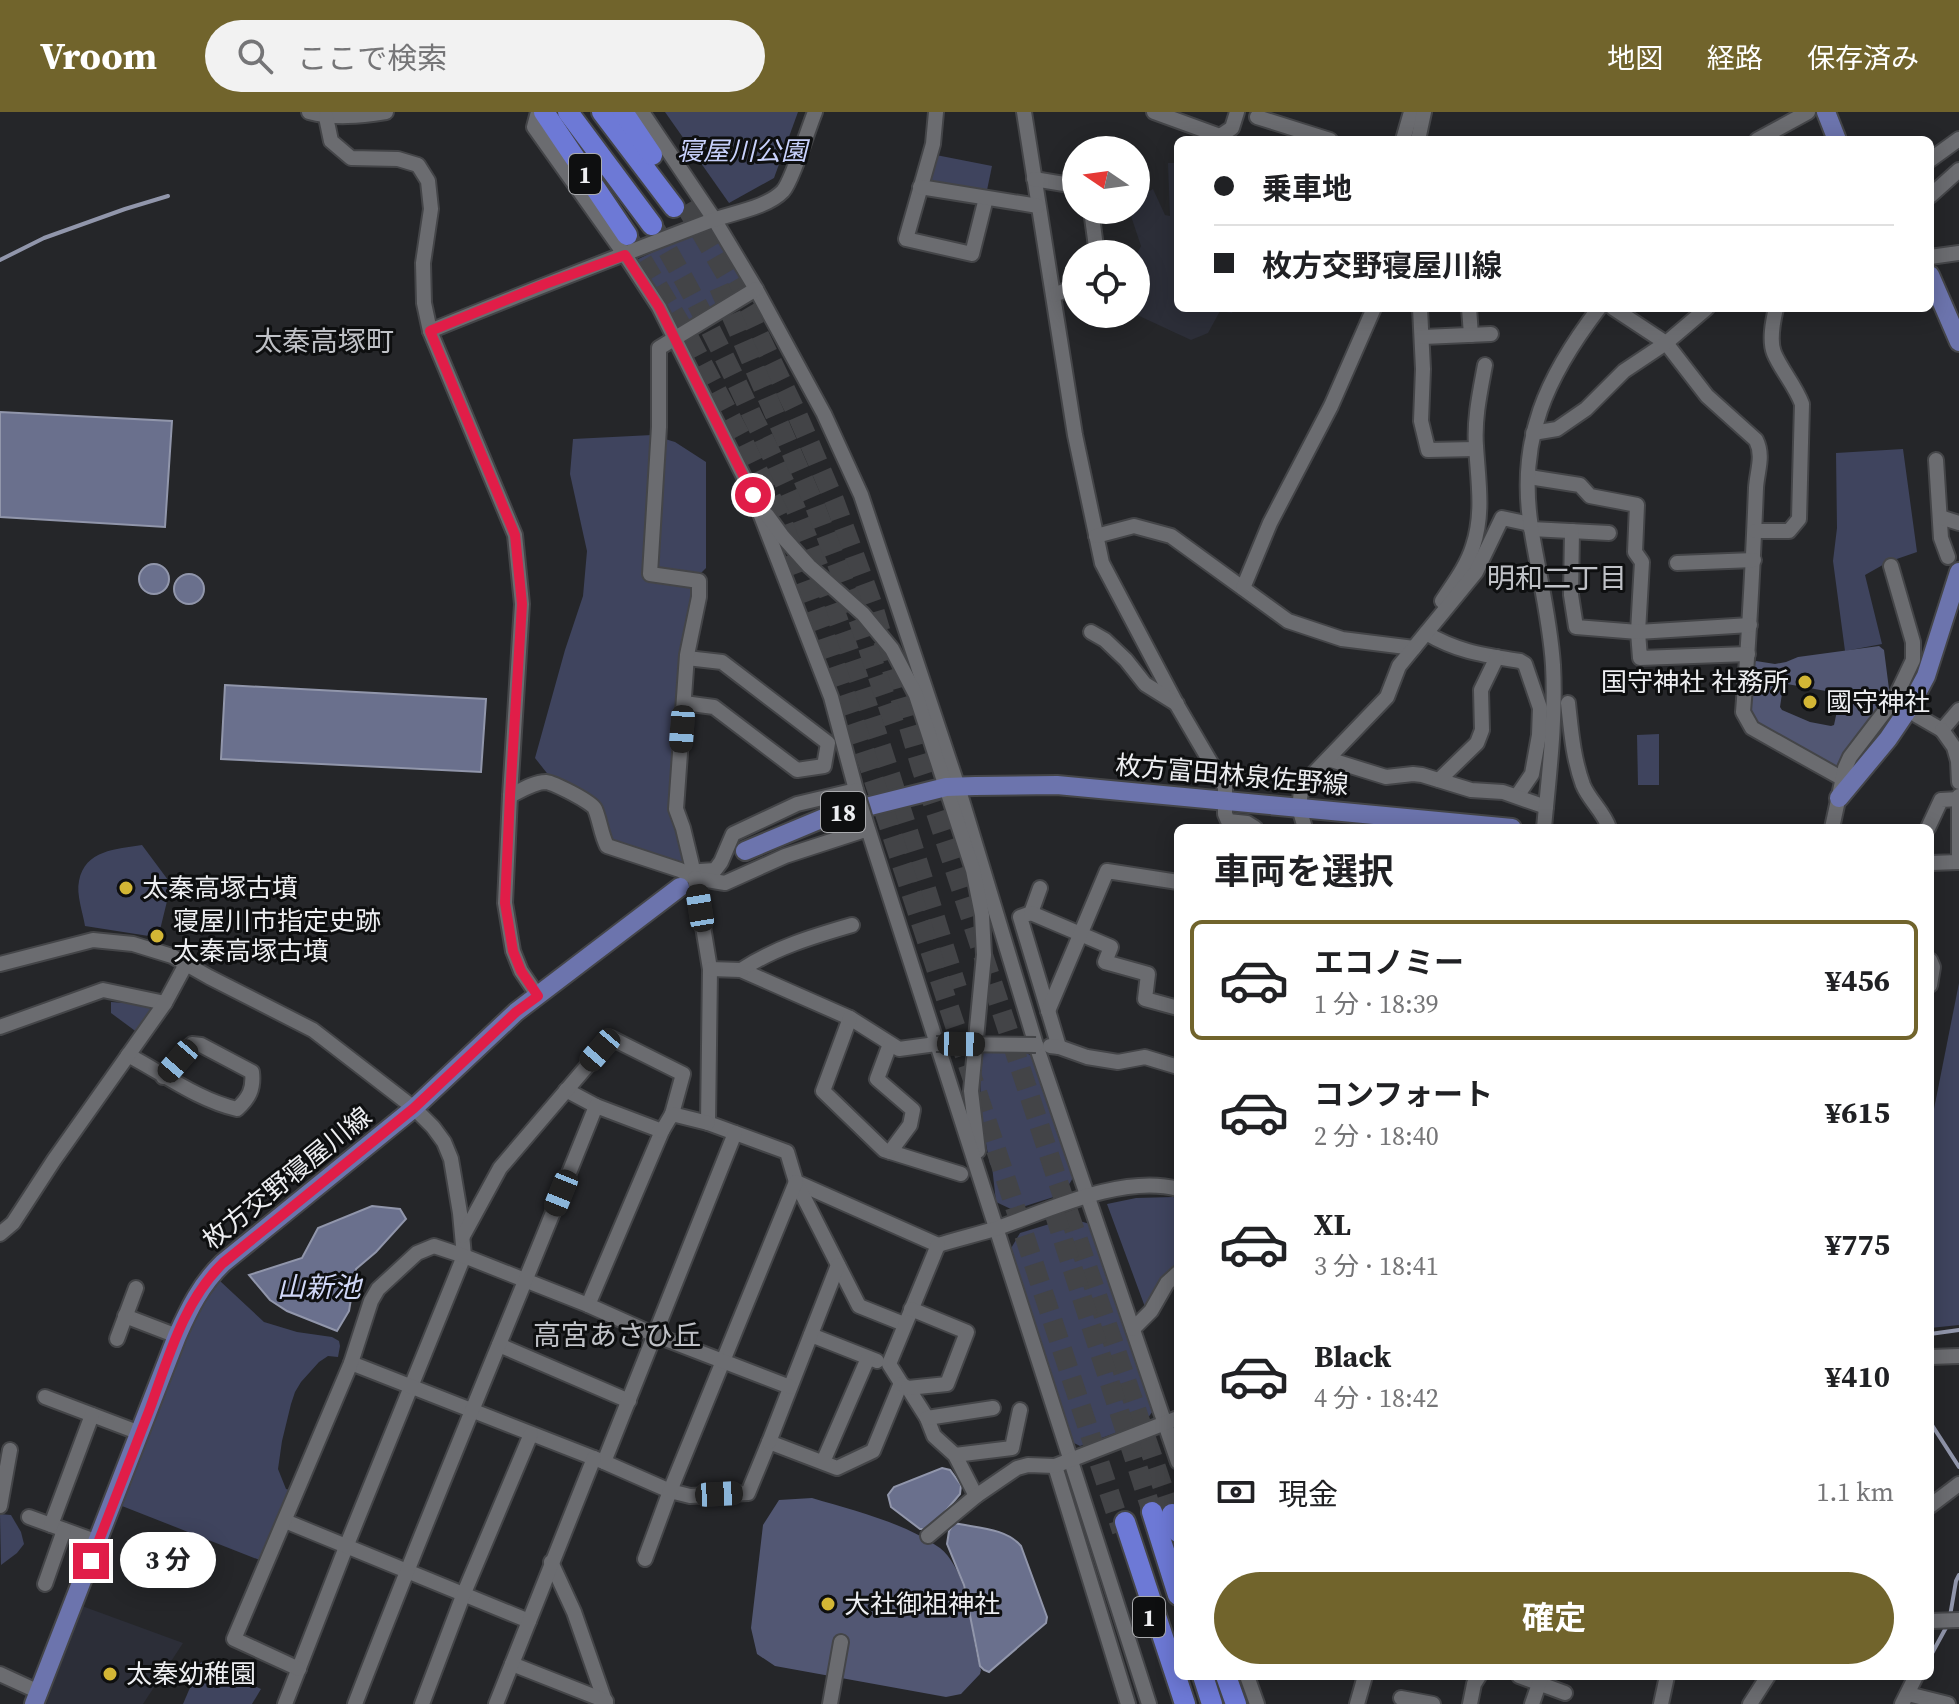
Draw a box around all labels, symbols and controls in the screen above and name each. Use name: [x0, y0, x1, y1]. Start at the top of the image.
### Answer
search box: [205, 20, 765, 92]
text: Vroom: [40, 30, 157, 82]
icon: search: [233, 34, 277, 78]
text: ここで検索: [297, 38, 447, 79]
text: 地図: [1607, 39, 1663, 77]
text: 経路: [1707, 39, 1763, 77]
text: 保存済み: [1807, 39, 1919, 77]
park label: 寝屋川公園: [677, 133, 811, 169]
north arrow: [1062, 136, 1150, 224]
map controls: [1062, 136, 1150, 328]
road number: 1: [569, 154, 601, 194]
text: 乗車地: [1262, 168, 1352, 209]
button: locate: [1062, 240, 1150, 328]
text: 枚方交野寝屋川線: [1262, 245, 1502, 286]
district label: 太秦高塚町: [254, 322, 394, 360]
route start: [735, 477, 771, 513]
district label: 明和二丁目: [1487, 559, 1627, 597]
place label: 国守神社 社務所: [1601, 664, 1789, 700]
marker: 国守神社 社務所: [1796, 673, 1814, 691]
place label: 國守神社: [1826, 684, 1930, 720]
marker: 國守神社: [1801, 693, 1819, 711]
car: [668, 704, 696, 754]
street label: 枚方富田林泉佐野線: [1114, 747, 1350, 803]
road number: 18: [821, 792, 865, 832]
text: 車両を選択: [1214, 847, 1394, 896]
place label: 太秦高塚古墳: [142, 870, 298, 906]
marker: 太秦高塚古墳: [117, 879, 135, 897]
car: [684, 882, 716, 934]
place label: 寝屋川市指定史跡 太秦高塚古墳: [173, 903, 381, 969]
marker: 寝屋川市指定史跡 太秦高塚古墳: [148, 927, 166, 945]
text: エコノミー: [1314, 942, 1464, 983]
icon: car: [1218, 944, 1290, 1016]
text: ¥456: [1825, 960, 1890, 1001]
text: 1 分 · 18:39: [1314, 986, 1439, 1022]
car: [575, 1024, 625, 1076]
car: [937, 1032, 985, 1056]
car: [153, 1035, 203, 1087]
text: コンフォート: [1314, 1074, 1493, 1115]
icon: car: [1218, 1076, 1290, 1148]
text: ¥615: [1825, 1092, 1890, 1133]
street label: 枚方交野寝屋川線: [195, 1099, 379, 1257]
text: 2 分 · 18:40: [1314, 1118, 1439, 1154]
car: [541, 1166, 581, 1220]
text: XL: [1314, 1204, 1351, 1245]
icon: car: [1218, 1208, 1290, 1280]
text: ¥775: [1825, 1224, 1890, 1265]
text: 3 分 · 18:41: [1314, 1248, 1439, 1284]
water label: 山新池: [277, 1268, 364, 1306]
district label: 高宮あさひ丘: [533, 1316, 701, 1354]
text: Black: [1314, 1336, 1391, 1377]
icon: car: [1218, 1340, 1290, 1412]
text: ¥410: [1825, 1356, 1890, 1397]
text: 4 分 · 18:42: [1314, 1380, 1439, 1416]
icon: cash: [1214, 1470, 1258, 1514]
text: 現金: [1278, 1474, 1338, 1515]
text: 1.1 km: [1816, 1474, 1894, 1510]
car: [694, 1481, 744, 1507]
callout: 3 分: [119, 1533, 215, 1589]
text: 3 分: [145, 1542, 191, 1578]
route end: [73, 1543, 109, 1579]
button: 確定: [1214, 1572, 1894, 1664]
place label: 大社御祖神社: [844, 1586, 1000, 1622]
marker: 大社御祖神社: [819, 1595, 837, 1613]
road number: 1: [1133, 1597, 1165, 1637]
place label: 太秦幼稚園: [126, 1656, 256, 1692]
marker: 太秦幼稚園: [101, 1665, 119, 1683]

